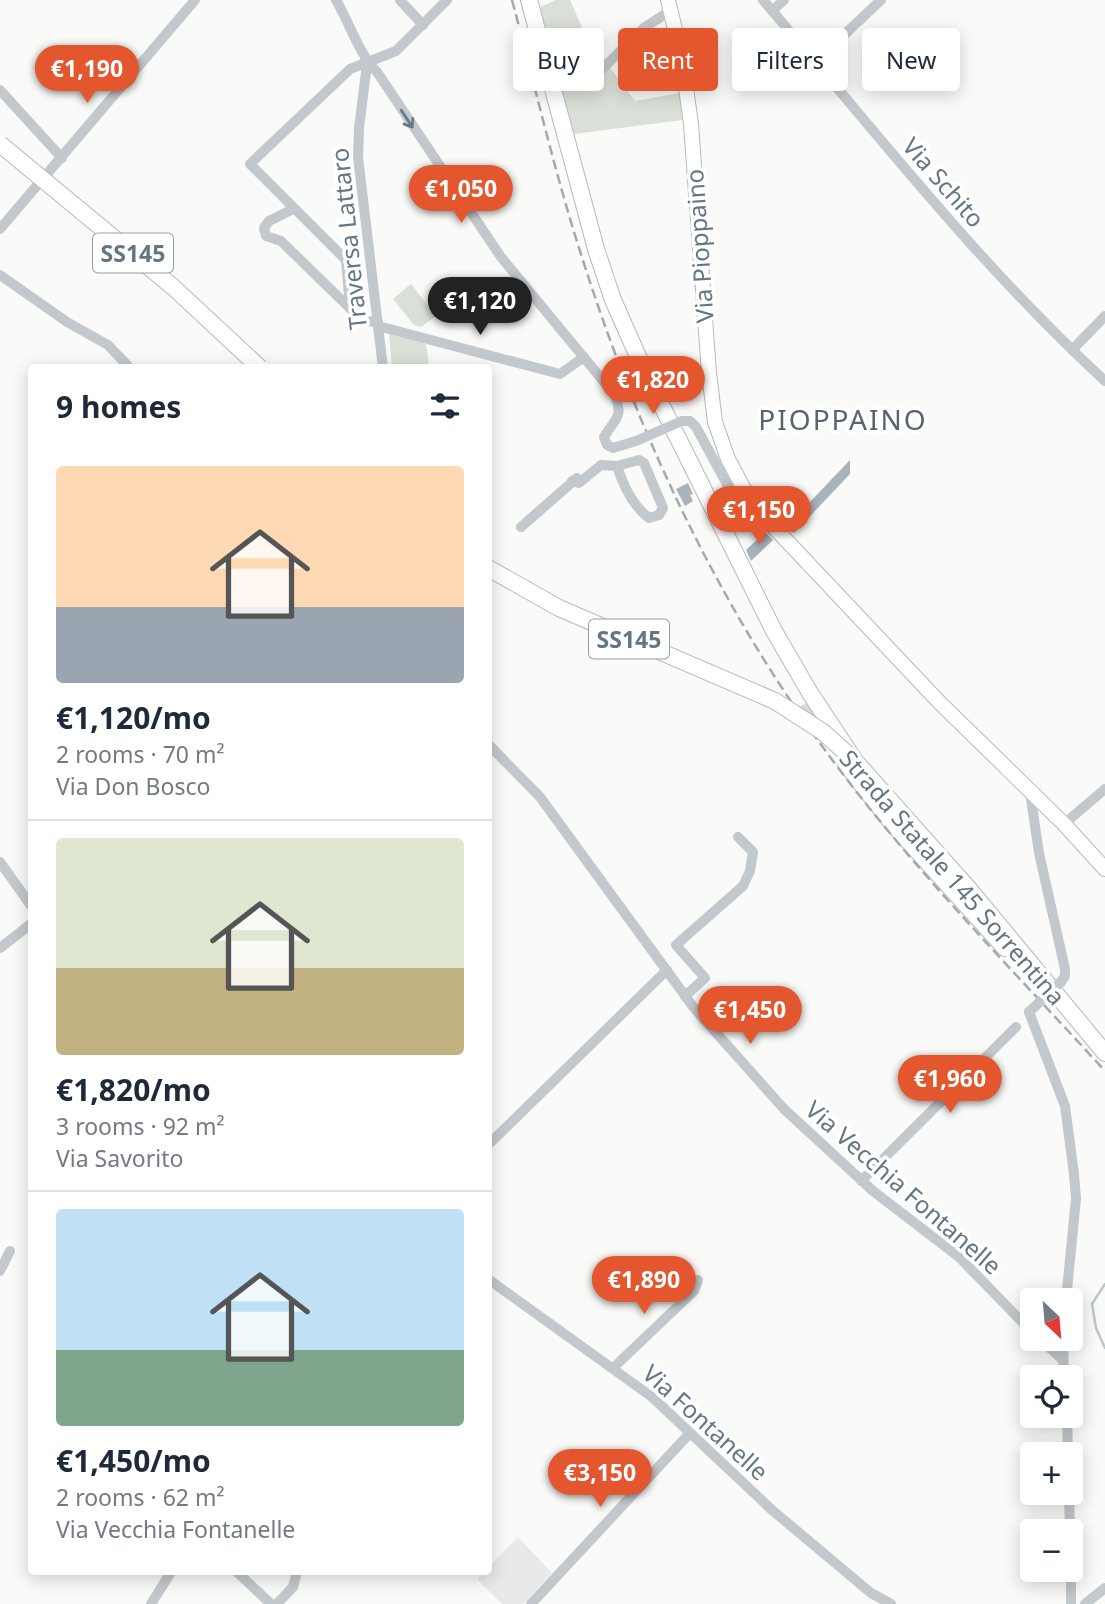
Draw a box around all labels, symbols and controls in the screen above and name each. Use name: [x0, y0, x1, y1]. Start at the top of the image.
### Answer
chip: Buy: [513, 28, 604, 91]
chip: Rent: [618, 28, 718, 91]
chip: Filters: [732, 28, 848, 91]
chip: New: [862, 28, 960, 91]
pin: €1,190: [30, 46, 144, 105]
text: €1,190: [51, 52, 123, 84]
one-way arrow: [400, 108, 414, 128]
street label: Via Schito: [896, 130, 992, 234]
street label: Traversa Lattaro: [322, 146, 374, 332]
pin: €1,050: [404, 166, 518, 225]
street label: Via Pioppaino: [677, 168, 721, 324]
text: €1,050: [425, 172, 497, 204]
road number: SS145: [93, 234, 173, 272]
pin: €1,120: [423, 278, 537, 337]
text: €1,120: [444, 284, 516, 316]
pin: €1,820: [596, 356, 710, 416]
text: €1,820: [617, 363, 689, 395]
text: 9 homes: [56, 386, 181, 427]
icon: filters: [426, 387, 464, 425]
district label: PIOPPAINO: [758, 400, 928, 438]
pin: €1,150: [702, 486, 816, 546]
text: €1,150: [723, 493, 795, 525]
icon: home: [197, 511, 323, 637]
road number: SS145: [589, 620, 669, 659]
text: €1,120/mo: [56, 697, 211, 738]
text: 2 rooms · 70 m²: [56, 738, 225, 770]
street label: Strada Statale 145 Sorrentina: [833, 742, 1073, 1012]
text: Via Don Bosco: [56, 770, 210, 802]
icon: home: [197, 883, 323, 1009]
pin: €1,450: [693, 986, 807, 1046]
text: €1,450: [714, 993, 786, 1025]
pin: €1,960: [893, 1056, 1007, 1115]
text: €1,960: [914, 1062, 986, 1094]
text: €1,820/mo: [56, 1069, 211, 1110]
street label: Via Vecchia Fontanelle: [799, 1093, 1009, 1281]
text: 3 rooms · 92 m²: [56, 1110, 225, 1142]
text: Via Savorito: [56, 1142, 183, 1174]
icon: home: [197, 1254, 323, 1380]
pin: €1,890: [587, 1256, 701, 1316]
text: €1,890: [608, 1263, 680, 1295]
north arrow: [1020, 1288, 1083, 1351]
map controls: [1020, 1288, 1083, 1582]
street label: Via Fontanelle: [636, 1357, 776, 1487]
button: locate: [1020, 1365, 1083, 1428]
text: €1,450/mo: [56, 1440, 211, 1481]
button: +: [1020, 1442, 1083, 1505]
pin: €3,150: [543, 1450, 657, 1509]
text: €3,150: [564, 1456, 636, 1488]
text: 2 rooms · 62 m²: [56, 1481, 225, 1513]
text: Via Vecchia Fontanelle: [56, 1513, 295, 1545]
button: −: [1020, 1519, 1083, 1582]

